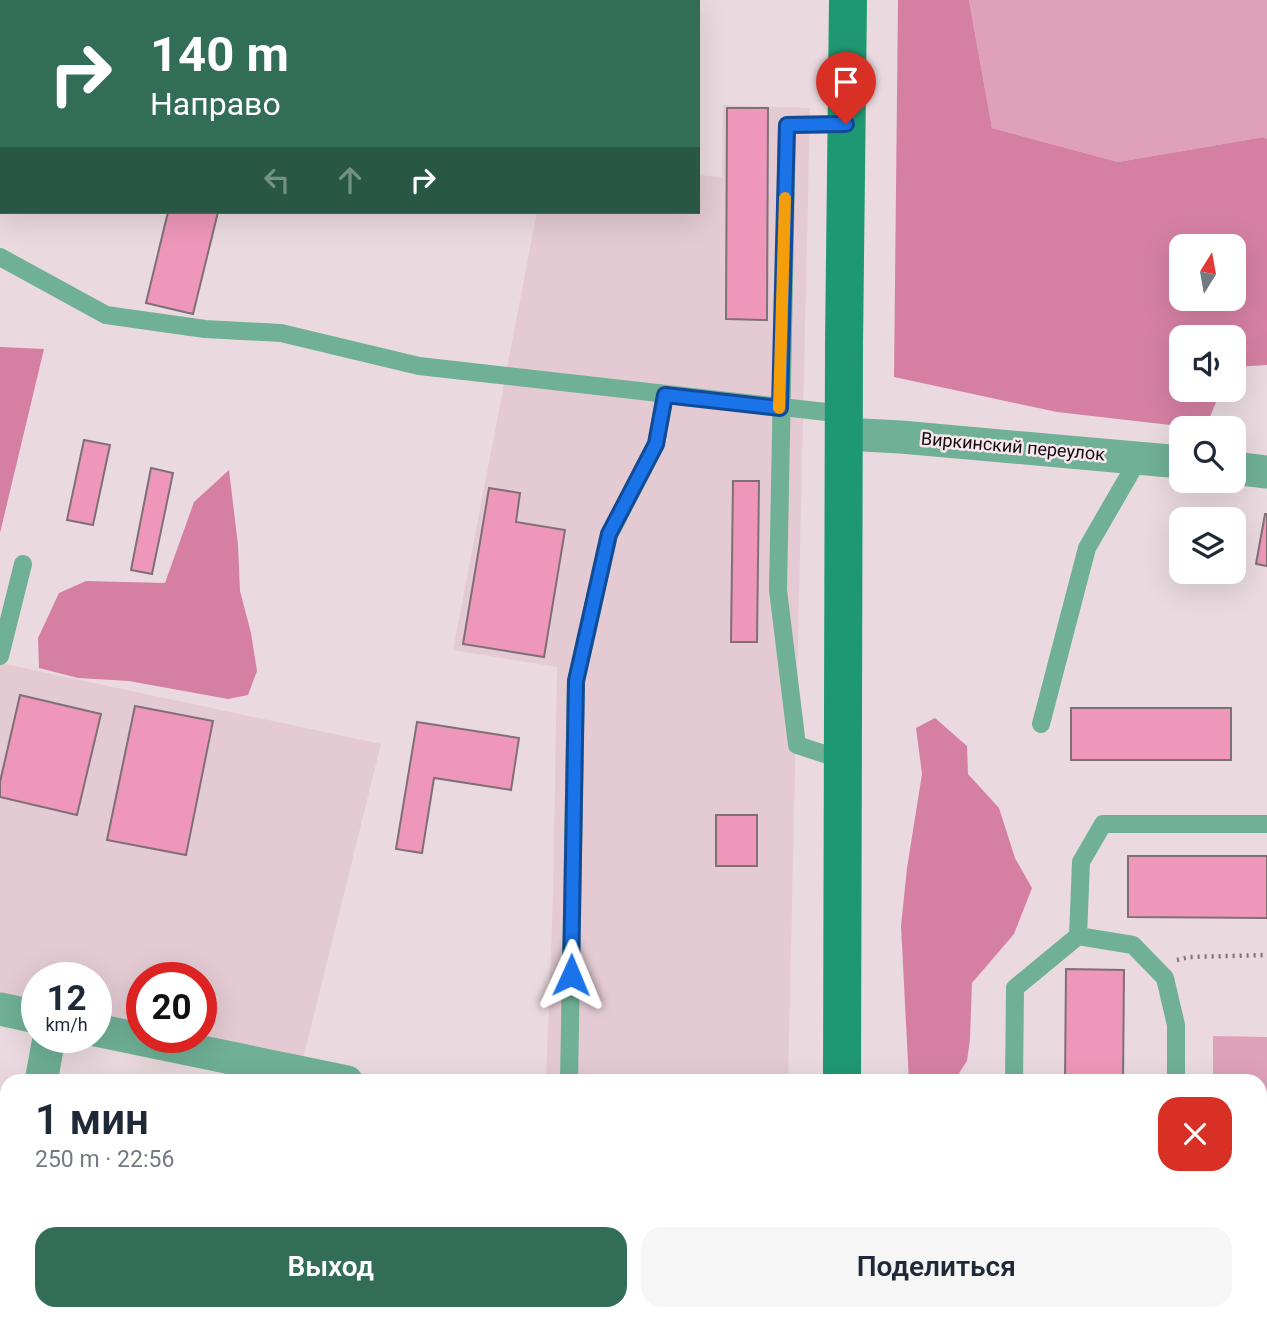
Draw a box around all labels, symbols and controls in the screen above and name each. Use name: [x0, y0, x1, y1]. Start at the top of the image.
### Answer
text: 140 m: [150, 26, 289, 83]
icon: right: [35, 28, 126, 119]
pin: [816, 52, 876, 124]
icon: arrive: [827, 63, 865, 101]
text: Направо: [150, 85, 281, 123]
icon: left: [258, 161, 296, 199]
icon: ahead: [331, 161, 369, 199]
icon: right: [404, 161, 442, 199]
north arrow: [1169, 234, 1246, 312]
map controls: [1169, 234, 1246, 584]
button: sound: [1169, 325, 1246, 402]
button: search: [1169, 416, 1246, 493]
street label: Виркинский переулок: [920, 427, 1106, 465]
button: layers: [1169, 507, 1246, 584]
position arrow: [534, 938, 608, 1012]
speed limit sign: 20: [126, 962, 217, 1053]
text: 12: [46, 978, 87, 1019]
text: km/h: [45, 1014, 88, 1035]
text: 1 мин: [35, 1095, 149, 1144]
button: close: [1158, 1097, 1232, 1171]
text: 250 m · 22:56: [35, 1146, 174, 1173]
button: Выход: [35, 1227, 627, 1307]
button: Поделиться: [641, 1227, 1232, 1307]

